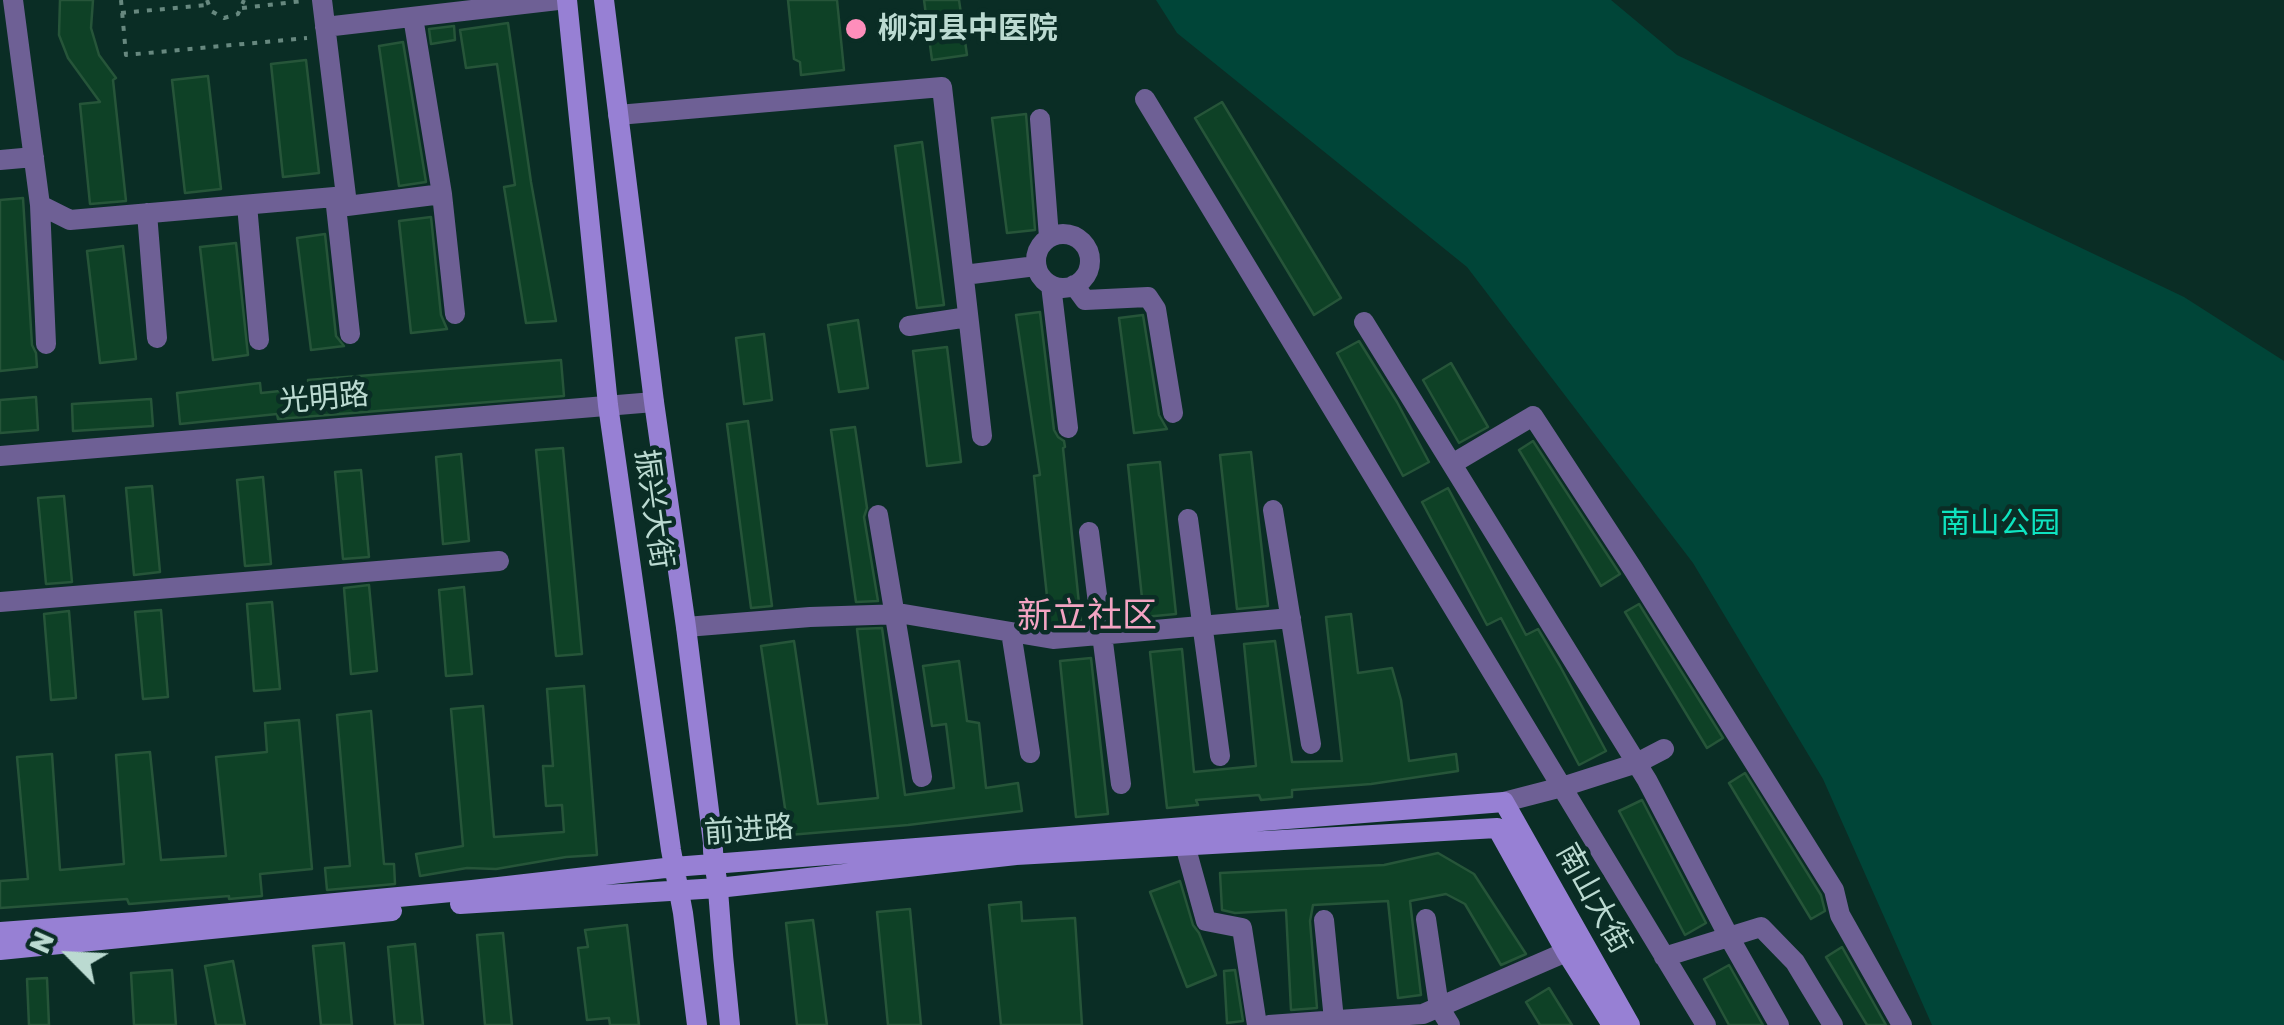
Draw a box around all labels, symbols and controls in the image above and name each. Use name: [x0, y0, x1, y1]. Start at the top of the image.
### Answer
place label: 柳河县中医院: [878, 11, 1058, 47]
marker: 柳河县中医院: [843, 16, 869, 42]
street label: 光明路: [278, 377, 370, 421]
street label: 振兴大街: [627, 447, 679, 571]
park label: 南山公园: [1940, 506, 2060, 542]
district label: 新立社区: [1017, 596, 1157, 638]
street label: 前进路: [703, 810, 795, 852]
street label: 南山大街: [1548, 838, 1638, 960]
north arrow: [20, 905, 120, 1005]
text: N: [23, 927, 61, 959]

